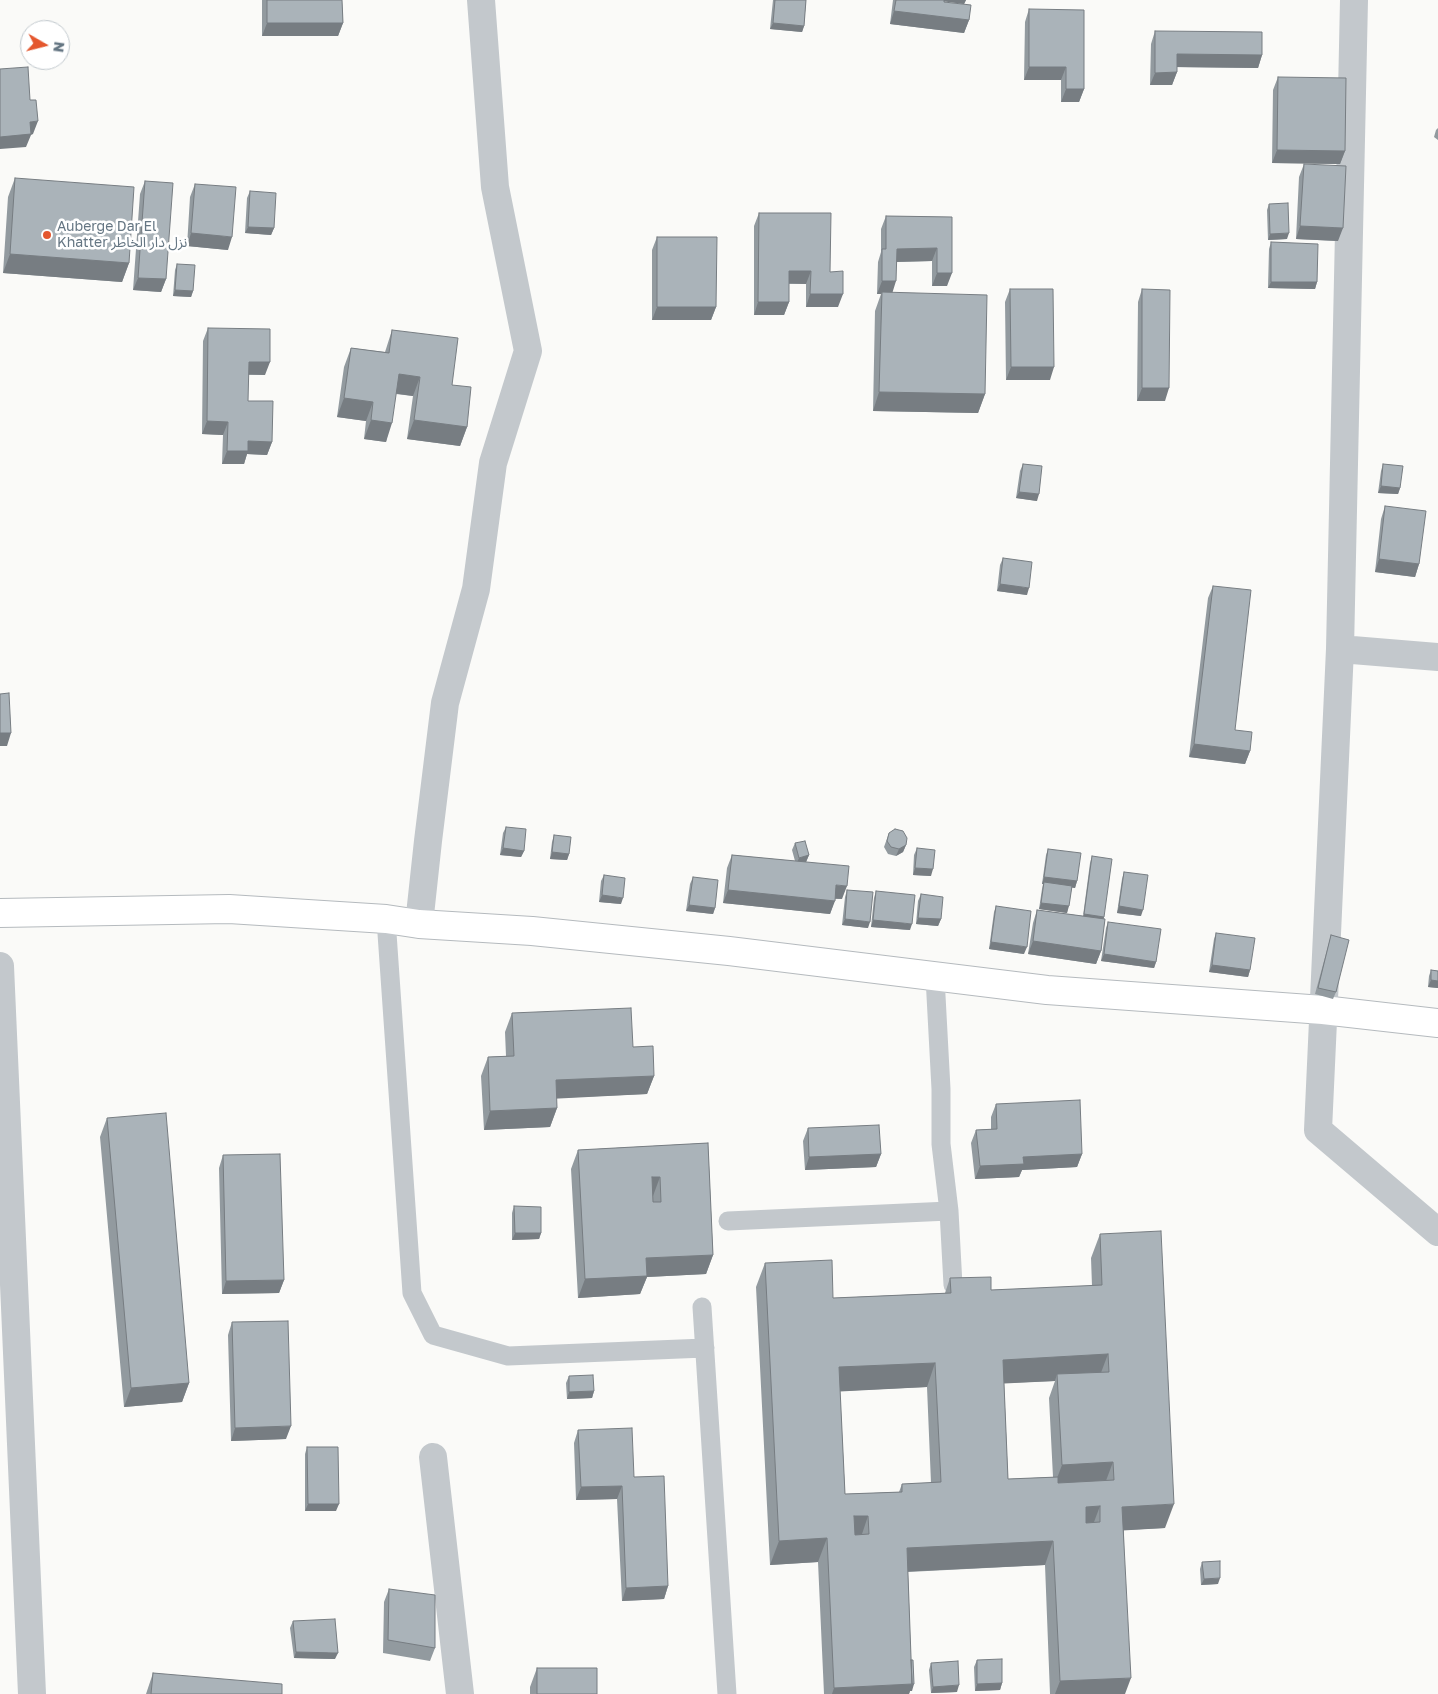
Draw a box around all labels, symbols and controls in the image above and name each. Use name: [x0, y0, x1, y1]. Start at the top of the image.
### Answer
north arrow: [20, 20, 70, 70]
text: N: [50, 41, 69, 53]
place label: Auberge Dar El Khatter نزل دار الخاطر: [57, 219, 187, 252]
marker: Auberge Dar El Khatter نزل دار الخاطر: [41, 229, 53, 241]

